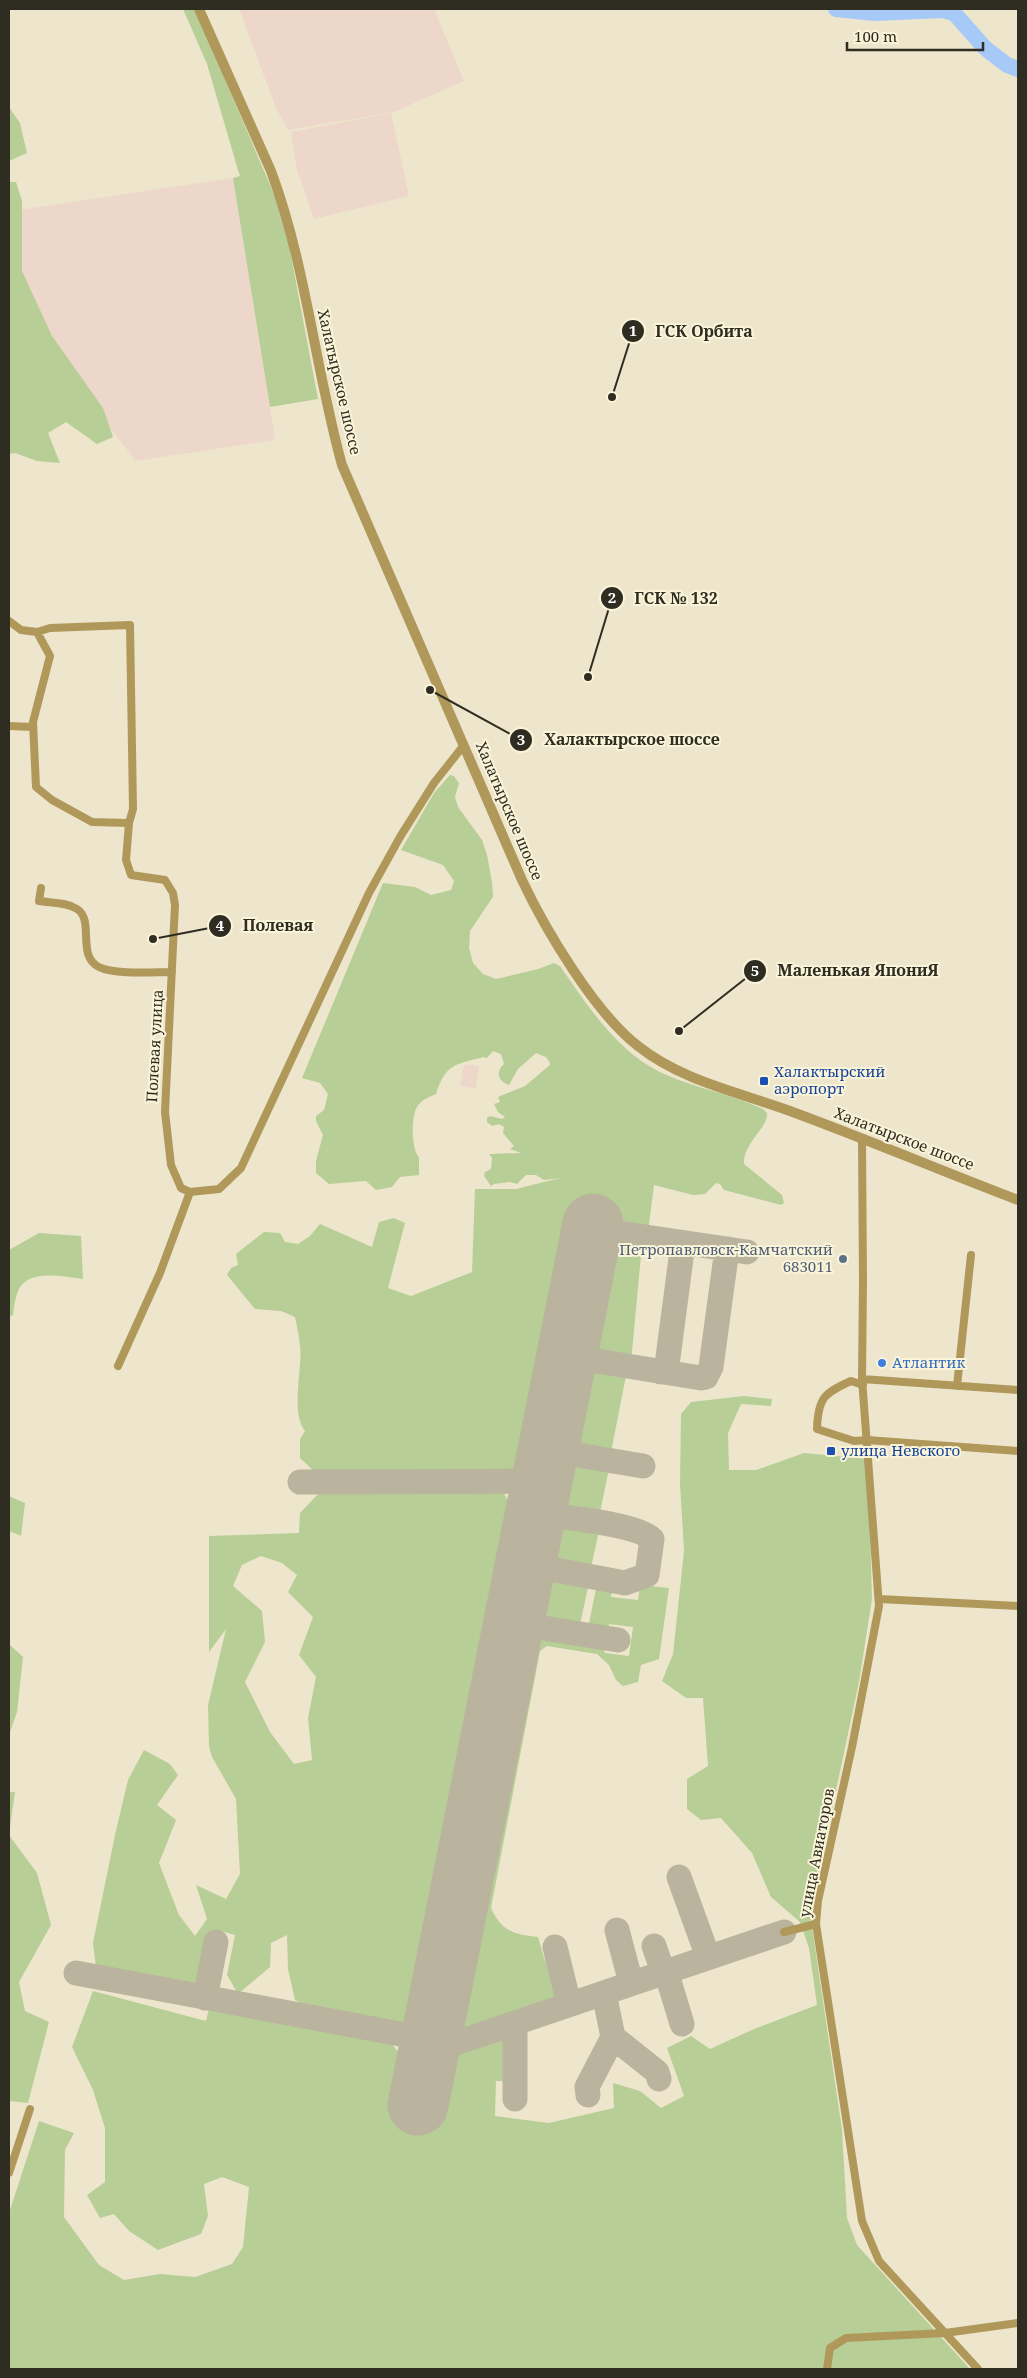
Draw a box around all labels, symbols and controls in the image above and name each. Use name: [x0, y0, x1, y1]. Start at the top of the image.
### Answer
scale bar: [847, 20, 983, 52]
text: 100 m: [854, 26, 897, 46]
street label: Халатырское шоссе: [314, 307, 366, 456]
callout: ГСК Орбита: [620, 316, 763, 347]
text: 1: [629, 320, 637, 340]
text: ГСК Орбита: [655, 320, 753, 342]
callout: ГСК № 132: [599, 583, 728, 614]
text: 2: [608, 587, 616, 607]
text: ГСК № 132: [634, 587, 718, 609]
callout: Халактырское шоссе: [509, 724, 730, 755]
text: Халактырское шоссе: [544, 728, 720, 750]
text: 3: [517, 729, 525, 749]
street label: Халатырское шоссе: [472, 738, 548, 883]
callout: Полевая: [208, 910, 323, 941]
text: Полевая: [243, 914, 313, 936]
text: 4: [216, 915, 225, 935]
callout: Маленькая ЯпониЯ: [742, 955, 949, 986]
text: Маленькая ЯпониЯ: [777, 959, 939, 981]
text: 5: [751, 960, 759, 980]
street label: Полевая улица: [141, 989, 167, 1103]
place label: Халактырский аэропорт: [774, 1061, 885, 1098]
marker: Халактырский аэропорт: [758, 1075, 770, 1087]
street label: Халатырское шоссе: [831, 1102, 977, 1174]
place label: Петропавловск-Камчатский 683011: [619, 1239, 833, 1276]
marker: Петропавловск-Камчатский 683011: [837, 1253, 849, 1265]
place label: Атлантик: [892, 1352, 965, 1372]
marker: Атлантик: [876, 1357, 888, 1369]
place label: улица Невского: [841, 1440, 960, 1460]
marker: улица Невского: [825, 1445, 837, 1457]
street label: улица Авиаторов: [794, 1787, 838, 1919]

